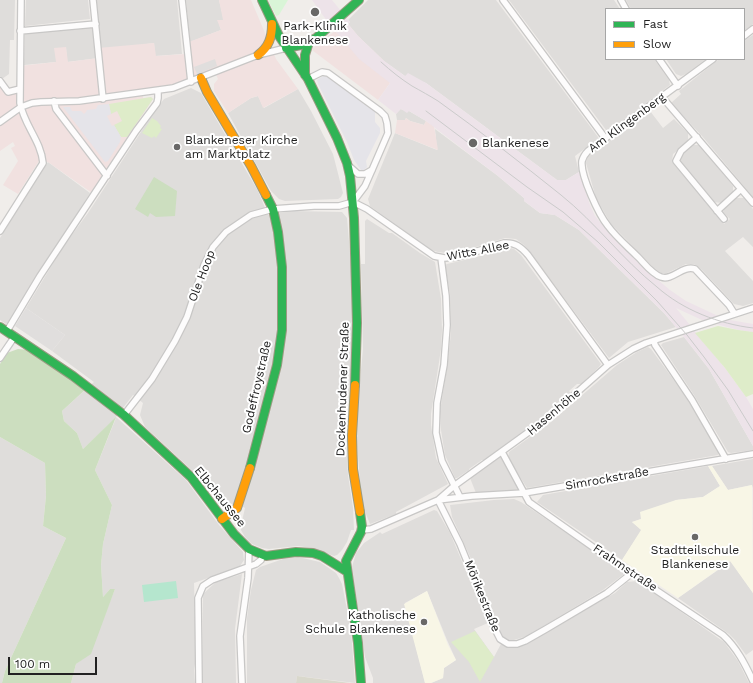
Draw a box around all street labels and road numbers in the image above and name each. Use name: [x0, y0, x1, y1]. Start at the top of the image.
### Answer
street label: Am Klingenberg: [586, 90, 668, 156]
street label: Witts Allee: [445, 238, 511, 264]
street label: Ole Hoop: [186, 248, 218, 304]
street label: Dockenhudener Straße: [333, 321, 353, 457]
street label: Godeffroystraße: [239, 339, 275, 435]
street label: Hasenhöhe: [524, 386, 584, 438]
street label: Elbchaussee: [191, 464, 249, 530]
street label: Simrockstraße: [564, 465, 650, 493]
street label: Frahmstraße: [590, 541, 660, 595]
street label: Mörikestraße: [461, 558, 503, 634]

